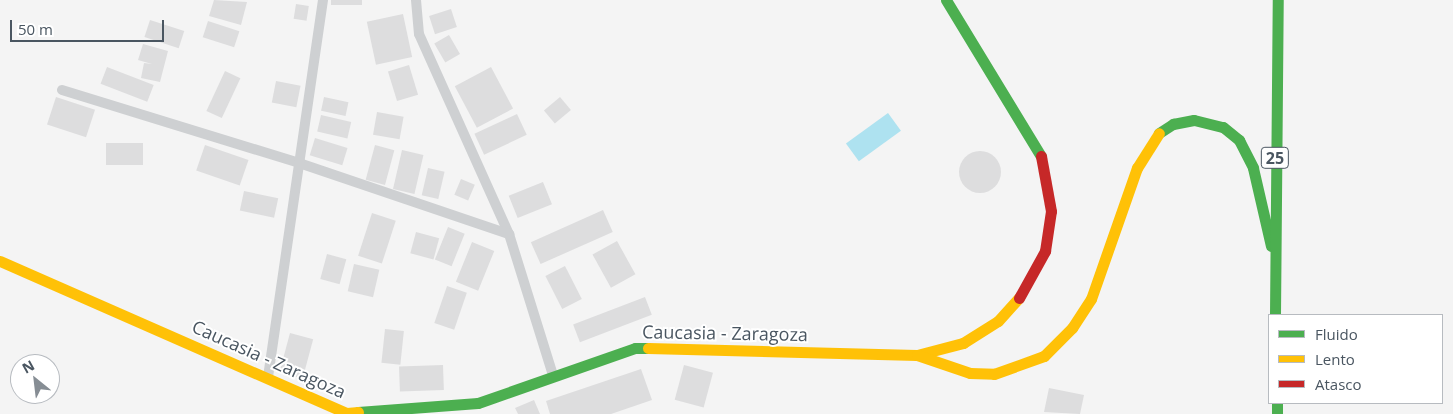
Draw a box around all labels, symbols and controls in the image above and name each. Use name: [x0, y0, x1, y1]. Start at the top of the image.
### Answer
scale bar: [12, 10, 166, 42]
text: 50 m: [18, 19, 53, 39]
road number: 25: [1260, 144, 1290, 172]
legend: [1268, 314, 1443, 404]
street label: Caucasia - Zaragoza: [189, 315, 349, 403]
street label: Caucasia - Zaragoza: [642, 321, 808, 345]
text: Fluido: [1315, 324, 1358, 344]
text: Lento: [1315, 349, 1355, 369]
north arrow: [10, 354, 60, 404]
text: N: [18, 355, 38, 377]
text: Atasco: [1315, 374, 1362, 394]

